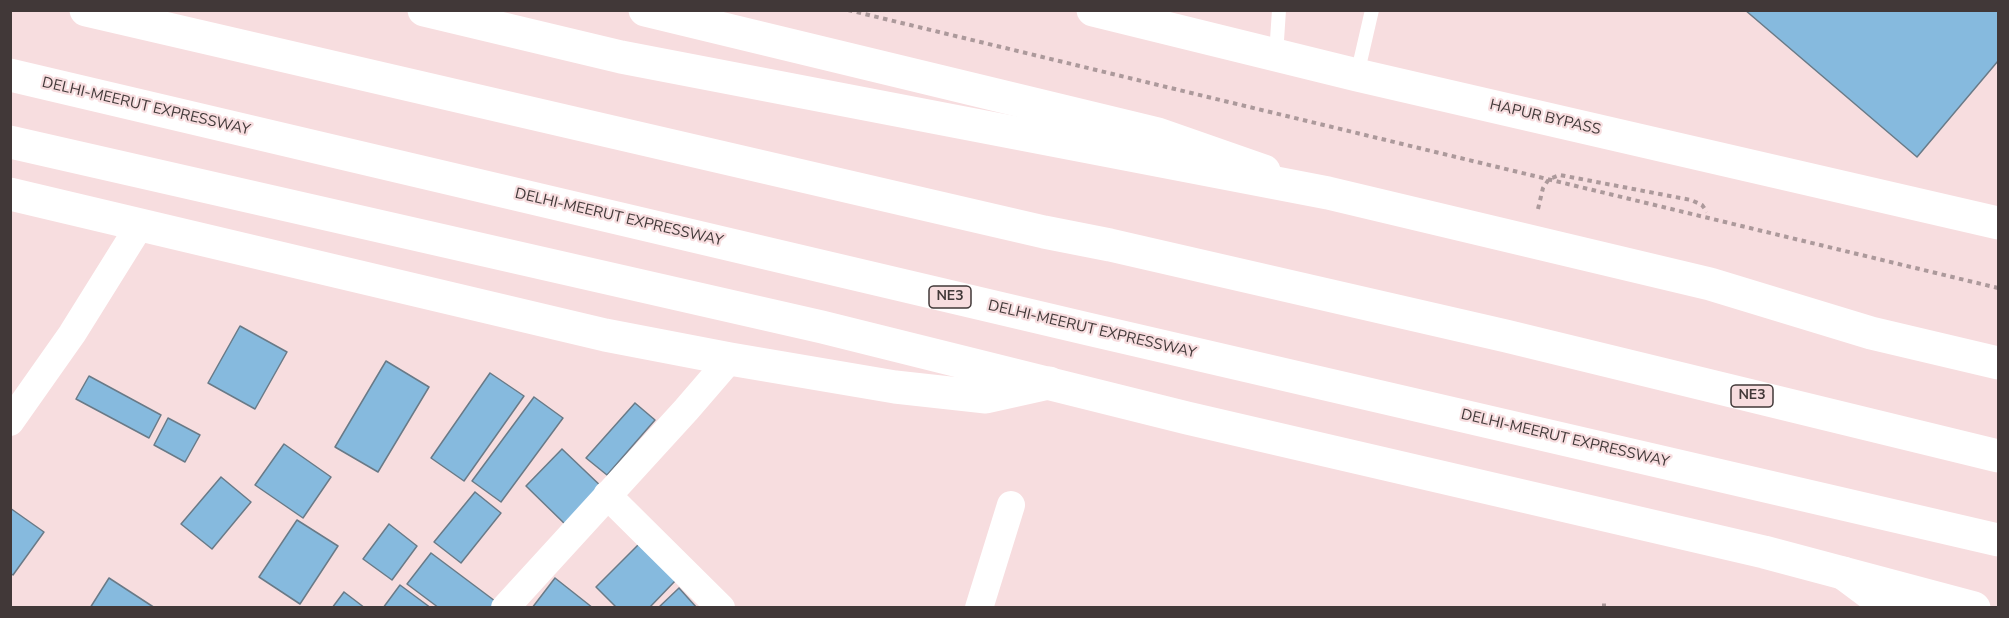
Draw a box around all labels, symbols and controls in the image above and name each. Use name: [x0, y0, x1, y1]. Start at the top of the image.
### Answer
street label: DELHI-MEERUT EXPRESSWAY: [40, 74, 252, 140]
street label: HAPUR BYPASS: [1488, 96, 1602, 140]
street label: DELHI-MEERUT EXPRESSWAY: [513, 185, 725, 251]
road number: NE3: [929, 286, 971, 308]
street label: DELHI-MEERUT EXPRESSWAY: [986, 297, 1198, 363]
road number: NE3: [1731, 385, 1773, 407]
street label: DELHI-MEERUT EXPRESSWAY: [1459, 406, 1671, 472]

